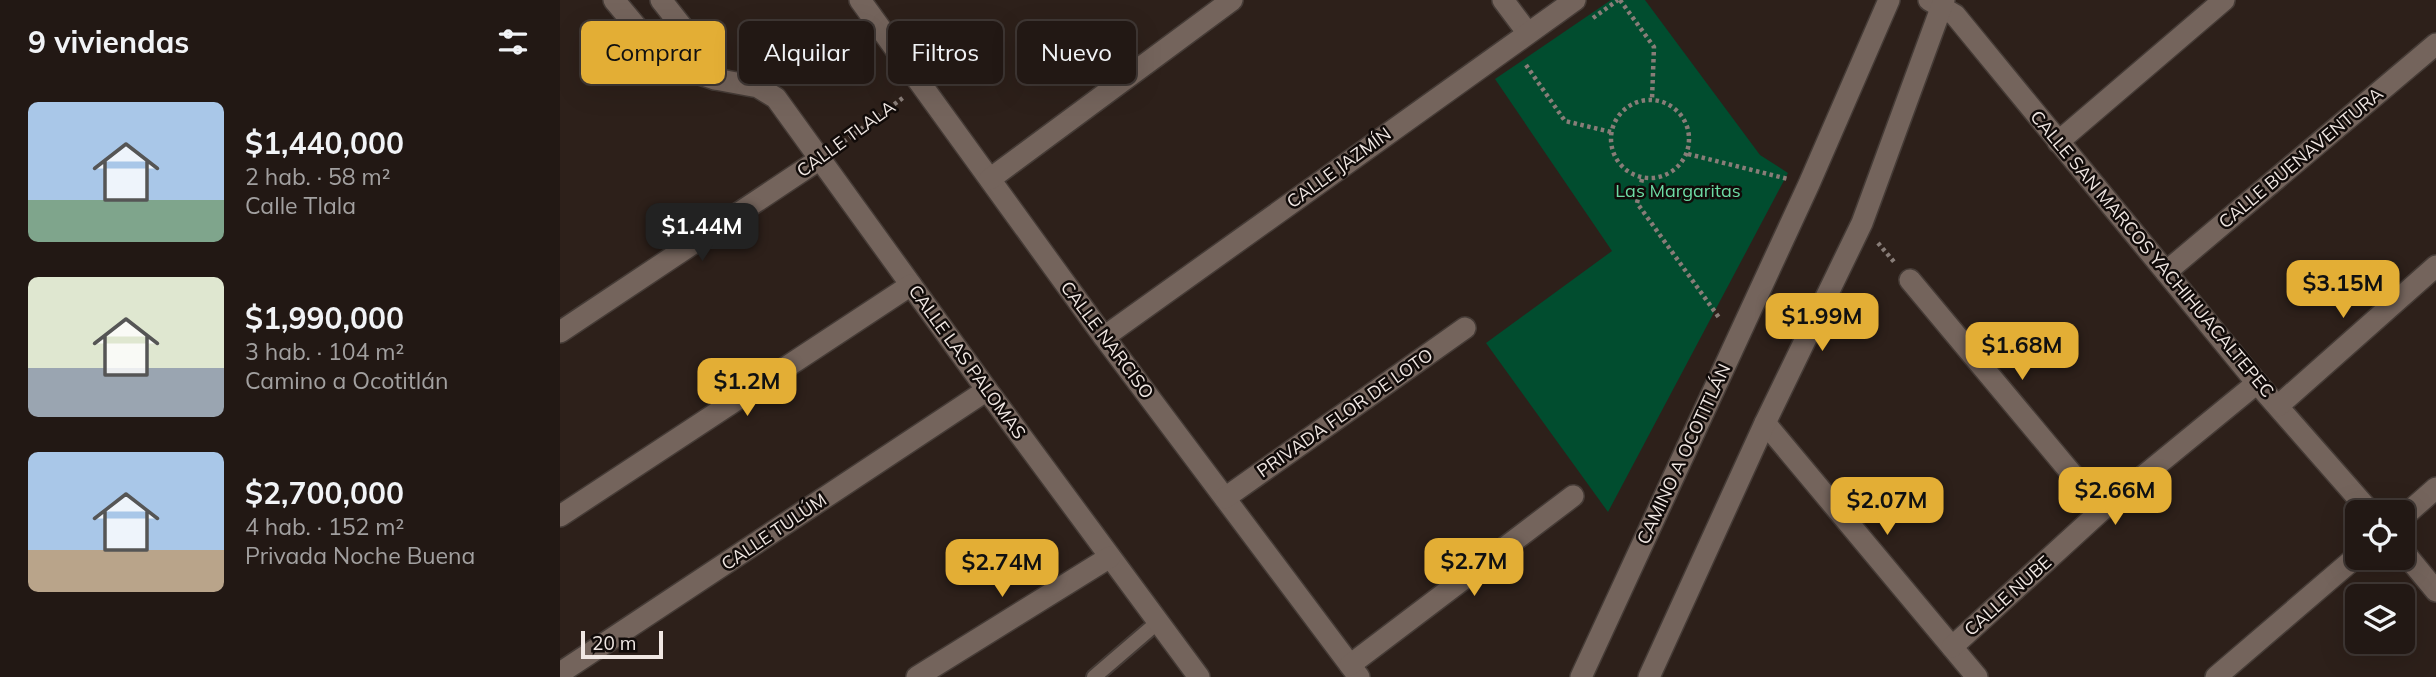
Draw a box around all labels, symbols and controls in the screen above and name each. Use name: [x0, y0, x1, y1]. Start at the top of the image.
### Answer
chip: Comprar: [581, 21, 725, 84]
chip: Alquilar: [739, 21, 874, 84]
chip: Filtros: [888, 21, 1003, 84]
chip: Nuevo: [1017, 21, 1136, 84]
text: 9 viviendas: [28, 23, 189, 61]
icon: filters: [494, 23, 532, 61]
street label: CALLE BUENAVENTURA: [2214, 82, 2388, 233]
street label: CALLE TLALA: [792, 95, 900, 182]
street label: CALLE SAN MARCOS YACHIHUACALTEPEC: [2025, 105, 2279, 402]
street label: CALLE JAZMÍN: [1282, 122, 1395, 213]
text: $1,440,000: [245, 124, 404, 162]
icon: home: [84, 130, 168, 214]
text: 2 hab. · 58 m²: [245, 162, 390, 191]
park label: Las Margaritas: [1615, 179, 1741, 202]
text: Calle Tlala: [245, 191, 356, 220]
pin: $1.44M: [645, 204, 759, 263]
text: $1.44M: [662, 211, 742, 240]
pin: $3.15M: [2286, 260, 2400, 320]
text: $3.15M: [2303, 268, 2383, 297]
street label: CALLE NARCISO: [1056, 276, 1159, 403]
street label: CALLE LAS PALOMAS: [904, 280, 1031, 443]
pin: $1.99M: [1765, 294, 1879, 353]
text: $1,990,000: [245, 299, 404, 337]
text: $1.99M: [1782, 301, 1862, 330]
icon: home: [84, 305, 168, 389]
pin: $1.68M: [1965, 322, 2079, 382]
text: $1.68M: [1982, 330, 2062, 359]
text: 3 hab. · 104 m²: [245, 337, 404, 366]
street label: PRIVADA FLOR DE LOTO: [1252, 343, 1437, 482]
pin: $1.2M: [698, 358, 796, 418]
street label: CAMINO A OCOTITLÁN: [1632, 360, 1736, 548]
text: Camino a Ocotitlán: [245, 366, 449, 395]
text: $1.2M: [713, 366, 781, 395]
pin: $2.66M: [2058, 468, 2172, 527]
text: $2,700,000: [245, 474, 404, 512]
text: $2.66M: [2075, 475, 2155, 504]
pin: $2.07M: [1830, 477, 1944, 537]
icon: home: [84, 480, 168, 564]
text: $2.07M: [1847, 485, 1927, 514]
street label: CALLE TULÚM: [717, 488, 831, 575]
map controls: [2345, 500, 2415, 654]
button: locate: [2345, 500, 2415, 570]
text: 4 hab. · 152 m²: [245, 512, 404, 541]
pin: $2.7M: [1425, 538, 1523, 598]
pin: $2.74M: [945, 540, 1059, 599]
text: Privada Noche Buena: [245, 541, 475, 570]
text: $2.7M: [1440, 546, 1508, 575]
text: $2.74M: [962, 547, 1042, 576]
street label: CALLE NUBE: [1959, 550, 2056, 641]
button: layers: [2345, 584, 2415, 654]
scale bar: [581, 628, 663, 660]
text: 20 m: [592, 631, 636, 655]

